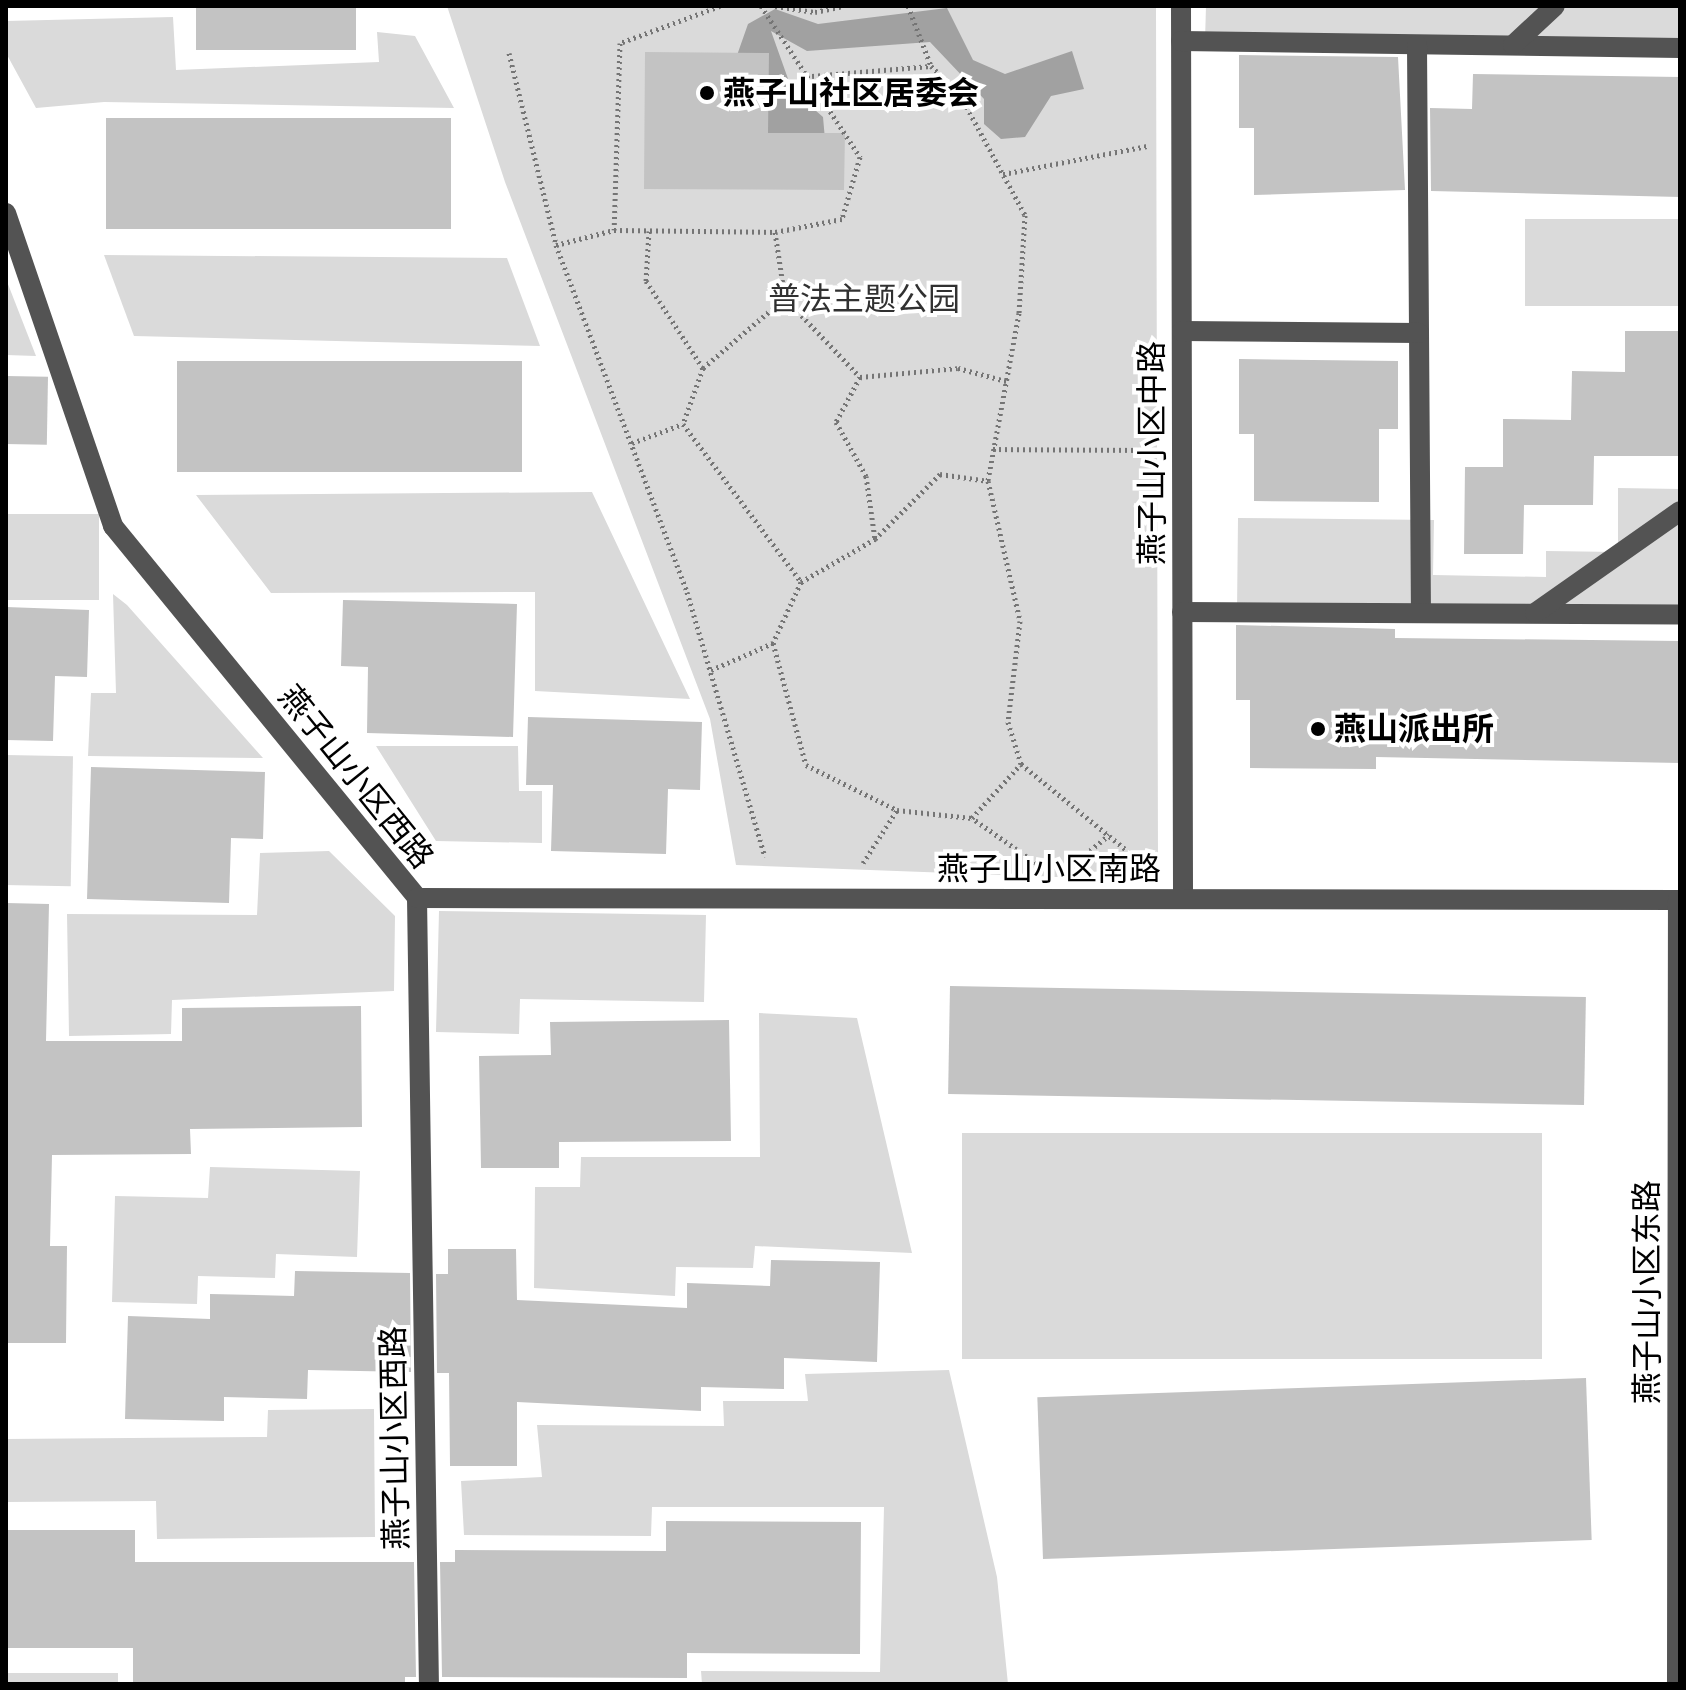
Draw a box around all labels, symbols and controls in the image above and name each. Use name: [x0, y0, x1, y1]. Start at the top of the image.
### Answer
place label: 燕子山社区居委会: [723, 74, 979, 112]
marker: 燕子山社区居委会: [698, 84, 716, 102]
park label: 普法主题公园: [768, 280, 960, 318]
street label: 燕子山小区中路: [1133, 341, 1171, 565]
street label: 燕子山小区西路: [271, 678, 441, 876]
place label: 燕山派出所: [1334, 710, 1494, 748]
marker: 燕山派出所: [1309, 720, 1327, 738]
street label: 燕子山小区南路: [937, 850, 1161, 888]
street label: 燕子山小区东路: [1628, 1180, 1666, 1404]
street label: 燕子山小区西路: [374, 1326, 416, 1550]

